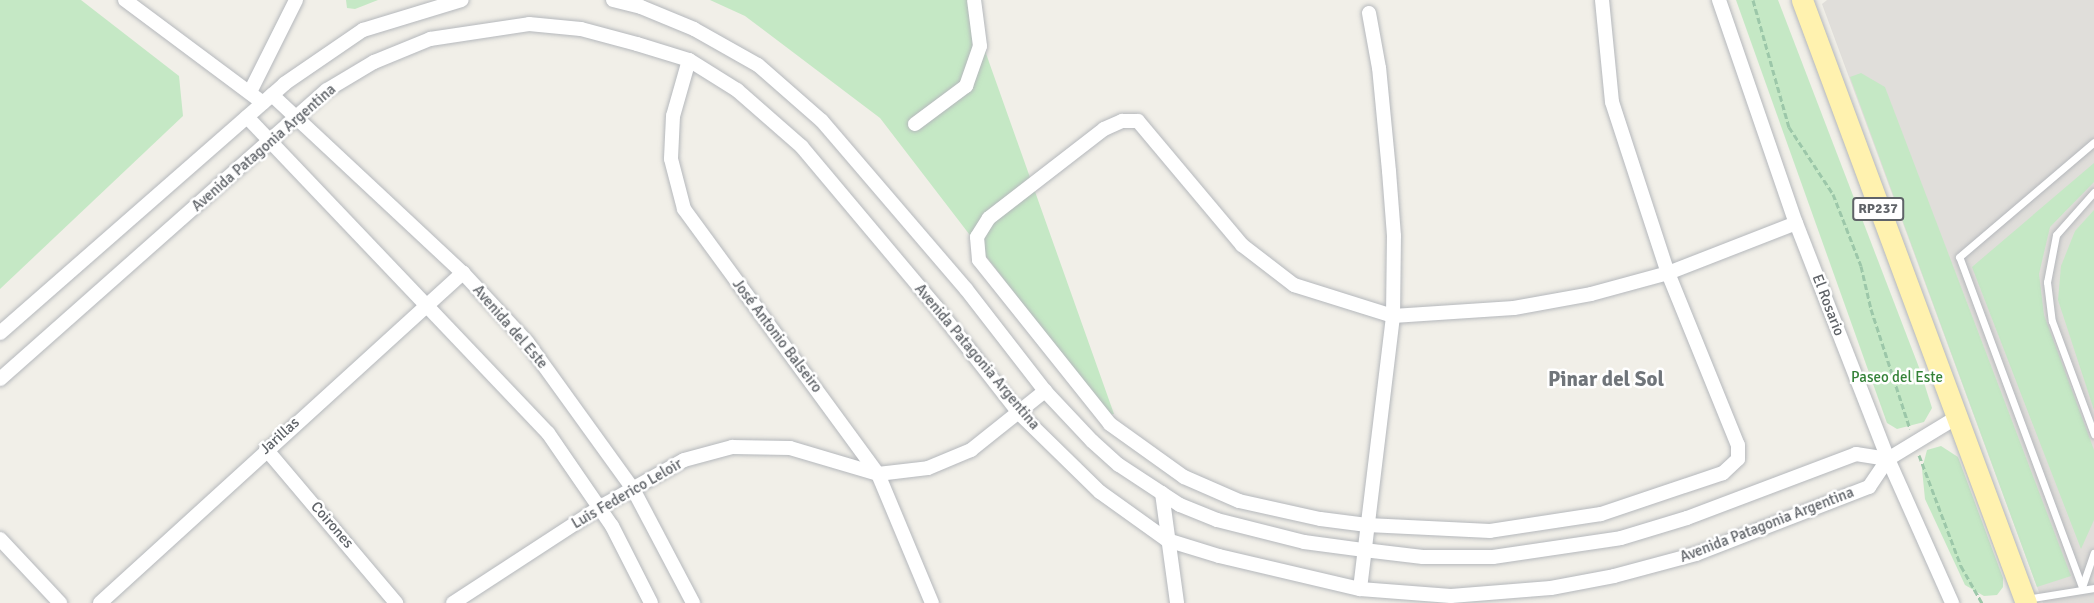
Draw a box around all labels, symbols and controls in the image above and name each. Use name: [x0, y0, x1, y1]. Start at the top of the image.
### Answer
street label: Avenida Patagonia Argentina: [188, 81, 340, 215]
road number: RP237: [1851, 198, 1905, 220]
street label: El Rosario: [1808, 272, 1848, 338]
street label: José Antonio Balseiro: [728, 276, 826, 396]
street label: Avenida Patagonia Argentina: [911, 280, 1043, 434]
street label: Avenida del Este: [469, 281, 551, 373]
district label: Pinar del Sol: [1548, 366, 1664, 392]
park label: Paseo del Este: [1851, 369, 1943, 387]
street label: Jarillas: [257, 414, 303, 458]
street label: Luis Federico Leloir: [569, 455, 685, 533]
street label: Avenida Patagonia Argentina: [1677, 483, 1857, 567]
street label: Coirones: [307, 498, 357, 552]

